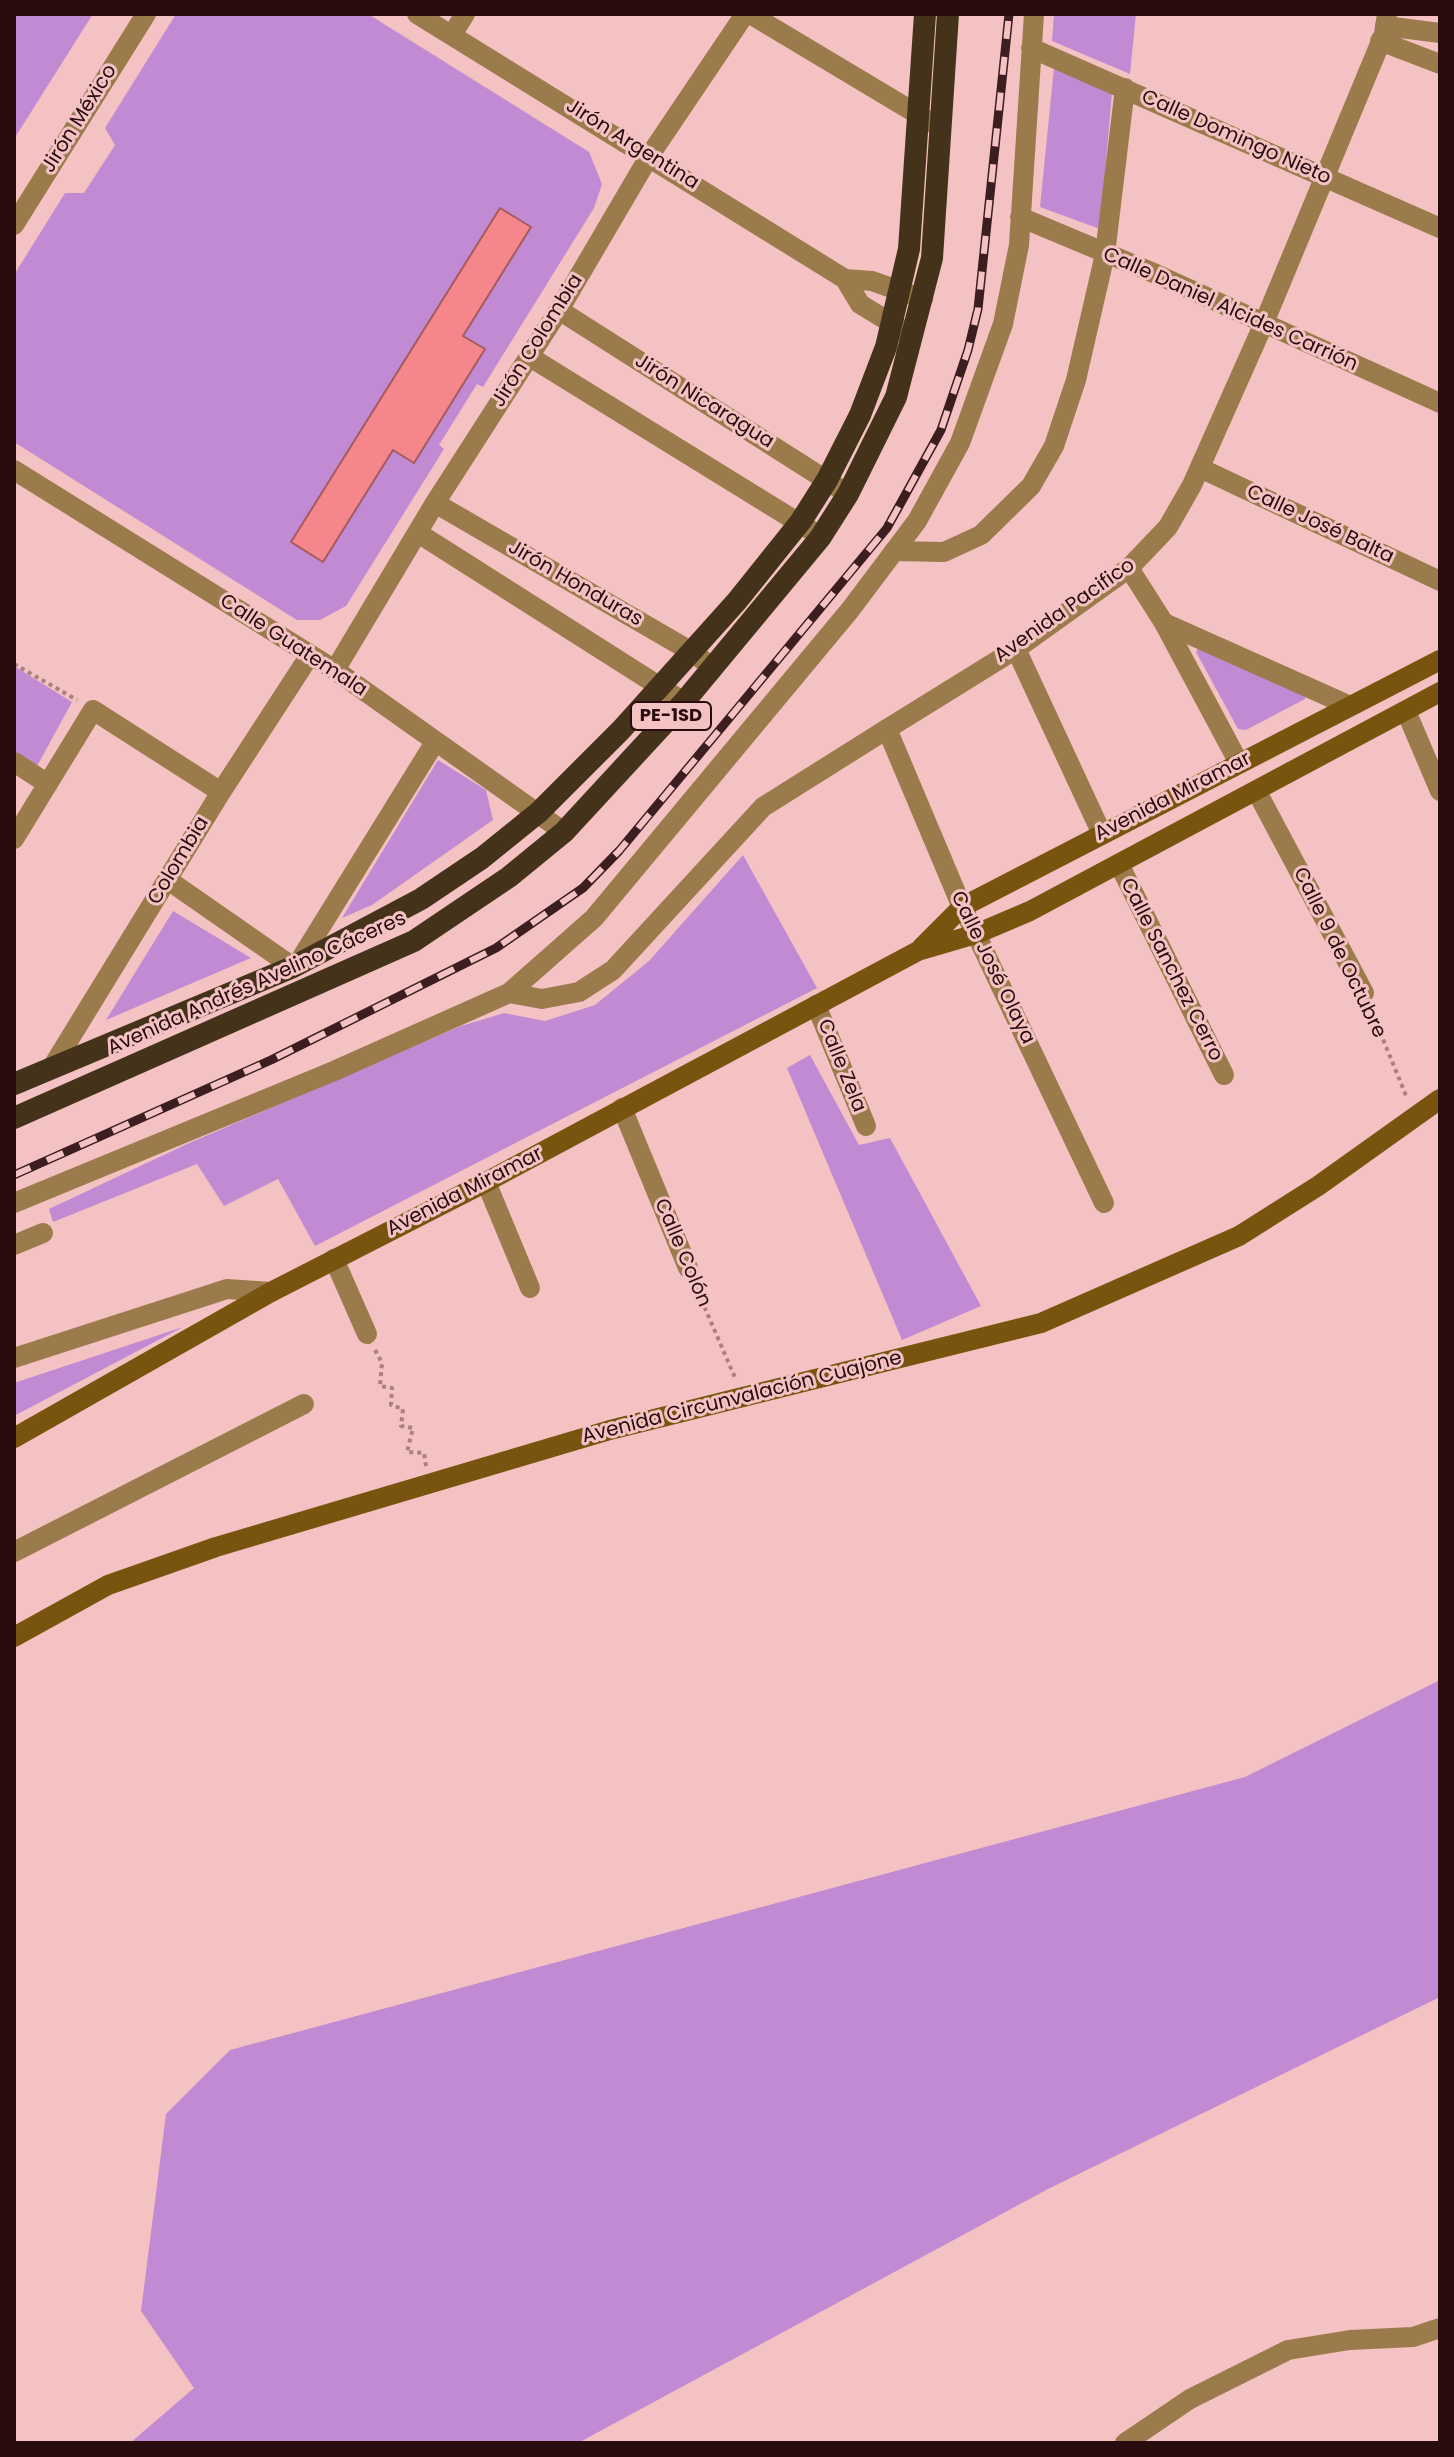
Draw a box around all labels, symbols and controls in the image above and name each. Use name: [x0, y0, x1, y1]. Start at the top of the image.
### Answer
street label: Jirón México: [37, 60, 123, 178]
street label: Calle Domingo Nieto: [1138, 85, 1334, 191]
street label: Jirón Argentina: [561, 95, 703, 195]
street label: Calle Daniel Alcides Carrión: [1099, 243, 1361, 377]
street label: Jirón Colombia: [487, 270, 589, 412]
street label: Jirón Nicaragua: [630, 350, 778, 454]
street label: Calle José Balta: [1243, 480, 1397, 570]
street label: Jirón Honduras: [504, 536, 646, 632]
street label: Avenida Pacifico: [990, 554, 1140, 668]
street label: Calle Guatemala: [215, 589, 371, 703]
road number: PE-1SD: [631, 702, 711, 730]
street label: Avenida Miramar: [1091, 747, 1255, 847]
street label: Colombia: [143, 813, 215, 909]
street label: Calle 9 de Octubre: [1287, 864, 1391, 1042]
street label: Calle Sanchez Cerro: [1114, 875, 1228, 1065]
street label: Calle José Olaya: [945, 888, 1039, 1048]
street label: Avenida Andrés Avelino Cáceres: [104, 907, 410, 1061]
street label: Calle Zela: [811, 1016, 871, 1116]
street label: Avenida Miramar: [383, 1142, 547, 1242]
street label: Calle Colón: [648, 1195, 716, 1311]
street label: Avenida Circunvalación Cuajone: [580, 1347, 904, 1449]

